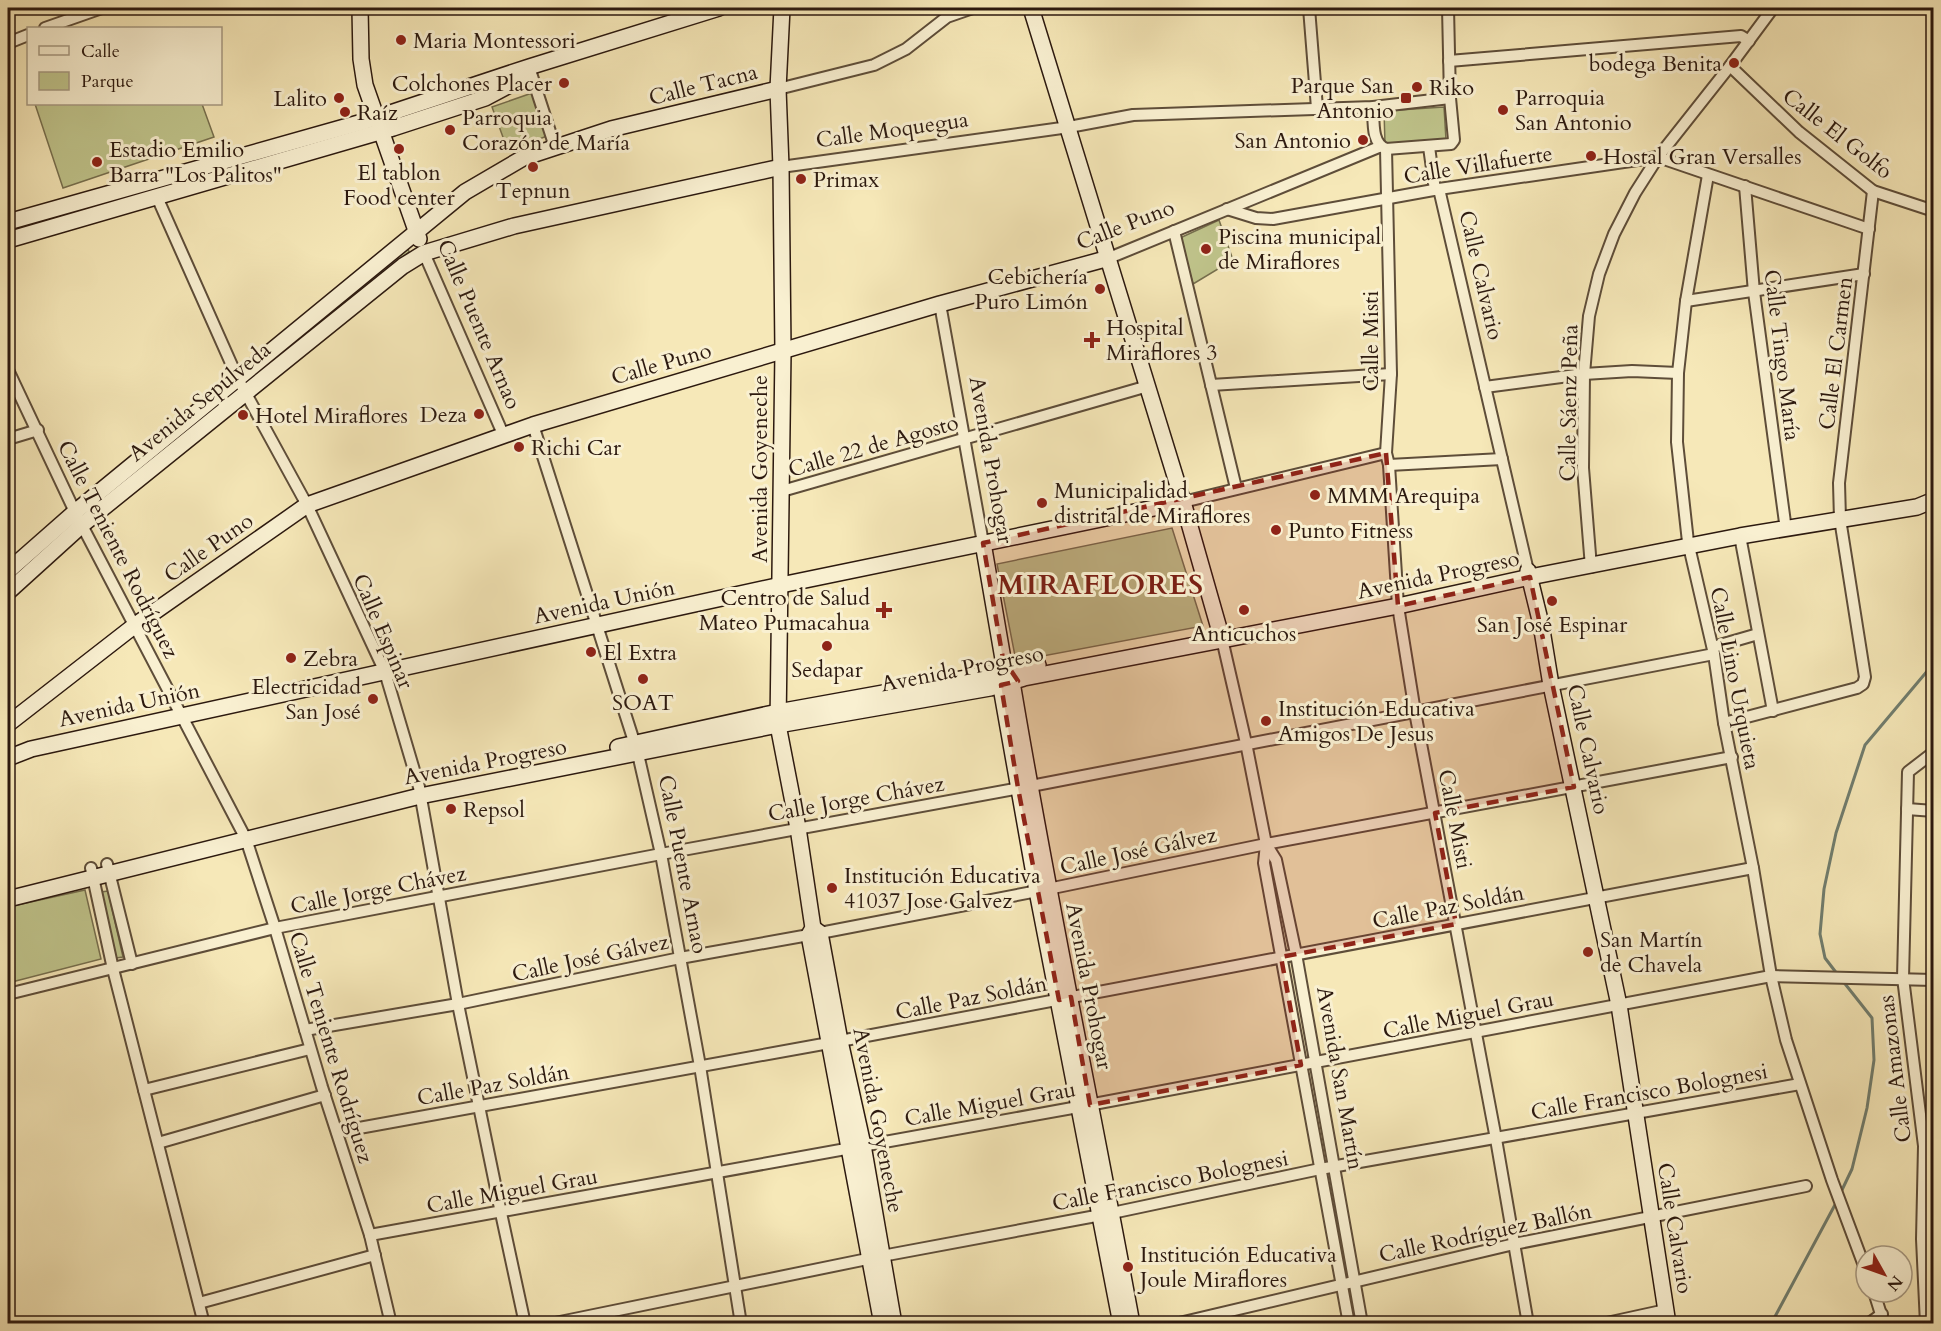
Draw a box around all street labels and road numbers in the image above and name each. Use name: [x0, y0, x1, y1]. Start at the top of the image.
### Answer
street label: Calle Tacna: [646, 57, 761, 113]
street label: Calle El Golfo: [1776, 81, 1899, 186]
street label: Calle Moquegua: [814, 104, 971, 156]
street label: Calle Villafuerte: [1402, 138, 1555, 192]
street label: Calle Puno: [1072, 192, 1179, 257]
street label: Calle Calvario: [1452, 207, 1511, 343]
street label: Calle Puente Arnao: [430, 235, 528, 414]
street label: Calle Tingo María: [1757, 268, 1807, 443]
street label: Calle El Carmen: [1812, 274, 1860, 431]
street label: Calle Misti: [1356, 291, 1386, 391]
street label: Calle Sáenz Peña: [1553, 324, 1585, 482]
street label: Avenida Sepúlveda: [122, 335, 278, 469]
street label: Calle Puno: [608, 335, 715, 393]
street label: Avenida Prohogar: [962, 374, 1021, 547]
street label: Avenida Goyeneche: [745, 375, 775, 563]
street label: Calle 22 de Agosto: [785, 407, 962, 485]
street label: Calle Teniente Rodríguez: [50, 435, 186, 664]
street label: Calle Puno: [158, 506, 259, 590]
street label: Avenida Progreso: [1354, 543, 1522, 607]
street label: Calle Espinar: [345, 569, 421, 694]
street label: Avenida Unión: [531, 572, 678, 632]
street label: Calle Lino Urquieta: [1703, 584, 1768, 773]
street label: Avenida Progreso: [878, 638, 1046, 699]
street label: Avenida Unión: [56, 675, 203, 735]
street label: Calle Calvario: [1560, 681, 1616, 817]
street label: Avenida Progreso: [401, 731, 569, 792]
street label: Calle Misti: [1431, 767, 1479, 872]
street label: Calle Jorge Chávez: [766, 769, 947, 829]
street label: Calle Puente Arnao: [651, 772, 715, 956]
street label: Calle José Gálvez: [1057, 820, 1219, 882]
street label: Calle Jorge Chávez: [288, 858, 469, 922]
street label: Calle Paz Soldán: [1370, 877, 1527, 936]
street label: Avenida Prohogar: [1058, 900, 1120, 1073]
street label: Calle José Gálvez: [509, 927, 671, 989]
street label: Calle Teniente Rodríguez: [281, 928, 381, 1167]
street label: Calle Paz Soldán: [893, 968, 1050, 1027]
street label: Avenida San Martín: [1309, 984, 1371, 1173]
street label: Calle Miguel Grau: [1380, 984, 1556, 1046]
street label: Calle Amazonas: [1871, 993, 1919, 1144]
street label: Avenida Goyeneche: [845, 1025, 911, 1215]
street label: Calle Francisco Bolognesi: [1528, 1056, 1770, 1128]
street label: Calle Paz Soldán: [415, 1057, 572, 1113]
street label: Calle Miguel Grau: [902, 1074, 1078, 1134]
street label: Calle Francisco Bolognesi: [1049, 1143, 1291, 1219]
street label: Calle Miguel Grau: [424, 1161, 600, 1221]
street label: Calle Calvario: [1650, 1161, 1700, 1296]
street label: Calle Rodríguez Ballón: [1376, 1196, 1595, 1270]

